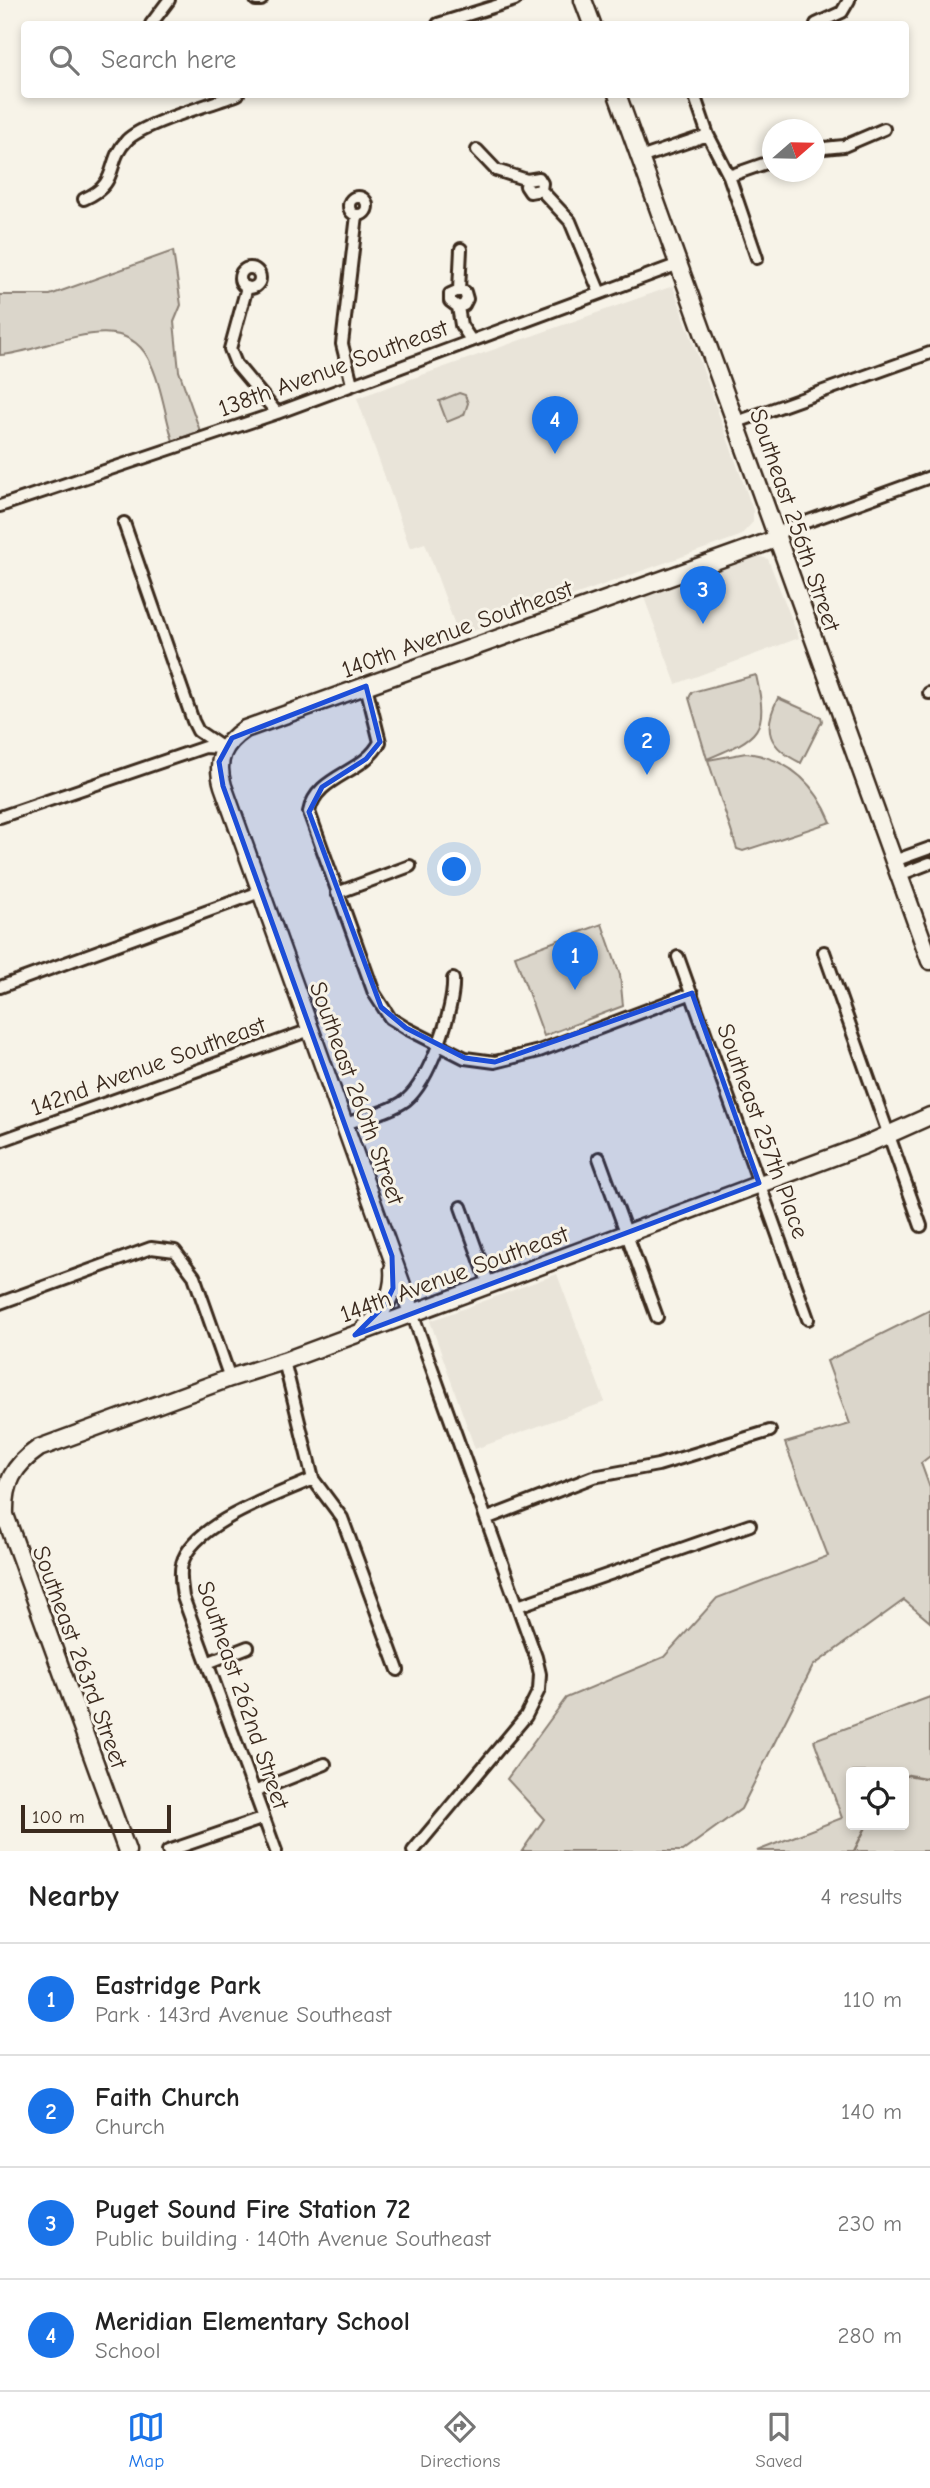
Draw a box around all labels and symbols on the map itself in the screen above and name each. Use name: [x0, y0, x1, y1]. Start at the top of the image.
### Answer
north arrow: [762, 119, 825, 182]
street label: 138th Avenue Southeast: [214, 313, 453, 423]
pin: 4: [532, 396, 578, 454]
street label: Southeast 256th Street: [744, 405, 847, 636]
pin: 3: [680, 566, 726, 624]
street label: 140th Avenue Southeast: [338, 574, 577, 684]
pin: 2: [624, 717, 670, 775]
your location: [437, 852, 471, 886]
pin: 1: [552, 932, 598, 990]
street label: Southeast 260th Street: [304, 978, 411, 1209]
street label: 142nd Avenue Southeast: [27, 1010, 270, 1122]
street label: Southeast 257th Place: [711, 1020, 815, 1242]
street label: 144th Avenue Southeast: [336, 1219, 573, 1328]
street label: Southeast 263rd Street: [27, 1542, 134, 1773]
street label: Southeast 262nd Street: [191, 1577, 296, 1814]
scale bar: [21, 1802, 172, 1834]

